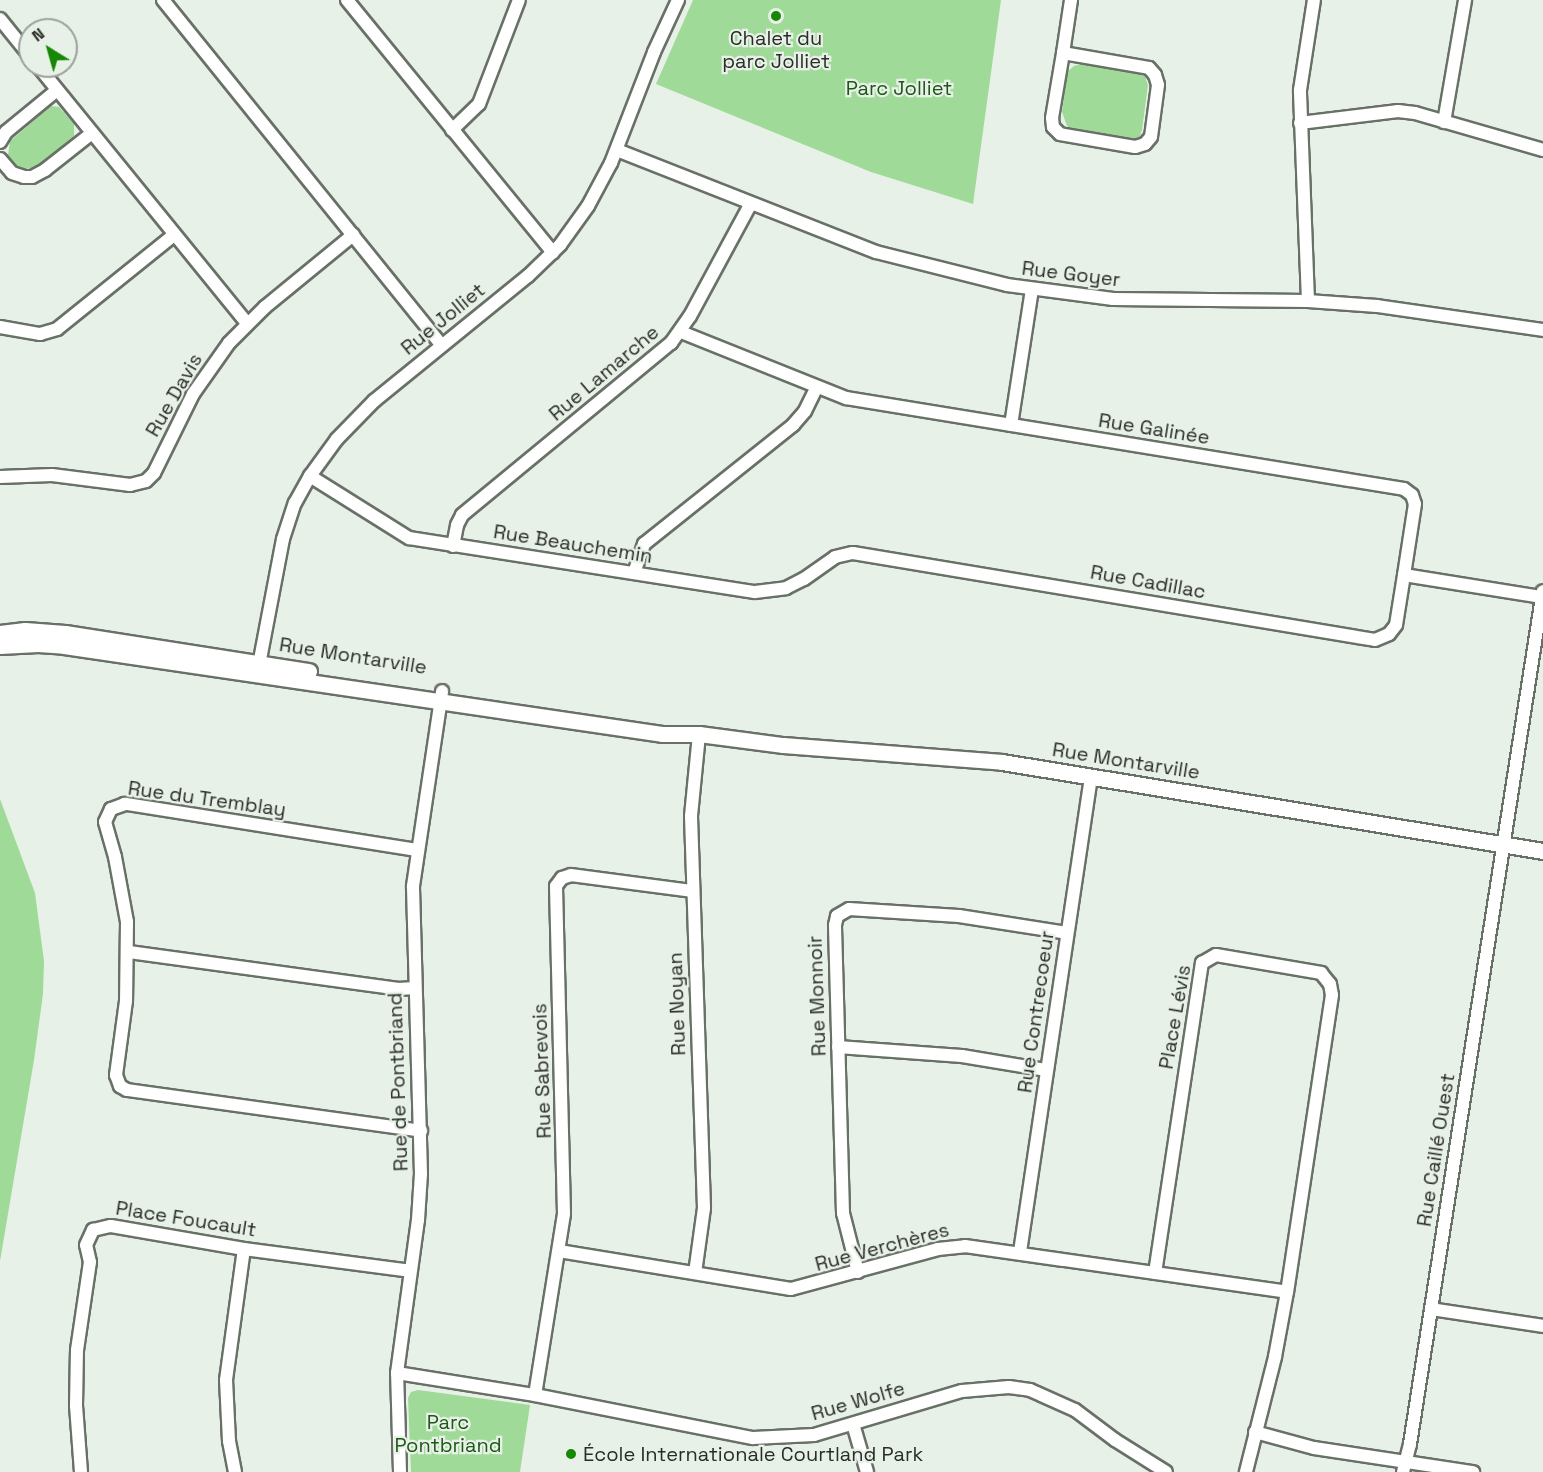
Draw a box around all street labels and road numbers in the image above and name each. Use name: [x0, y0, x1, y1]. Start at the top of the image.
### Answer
street label: Rue Goyer: [1020, 256, 1122, 292]
street label: Rue Jolliet: [396, 278, 490, 360]
street label: Rue Lamarche: [544, 320, 664, 426]
street label: Rue Davis: [141, 349, 207, 441]
street label: Rue Galinée: [1097, 408, 1211, 450]
street label: Rue Beauchemin: [492, 520, 654, 568]
street label: Rue Cadillac: [1088, 560, 1208, 604]
street label: Rue Montarville: [278, 632, 428, 680]
street label: Rue Montarville: [1051, 737, 1201, 785]
street label: Rue du Tremblay: [126, 776, 288, 822]
street label: Rue Contrecoeur: [1013, 930, 1059, 1094]
street label: Rue Monnoir: [803, 935, 831, 1057]
street label: Rue Noyan: [663, 952, 691, 1056]
street label: Place Lévis: [1154, 963, 1196, 1071]
street label: Rue de Pontbriand: [383, 992, 413, 1172]
street label: Rue Sabrevois: [528, 1003, 556, 1139]
street label: Rue Caillé Ouest: [1412, 1072, 1460, 1228]
street label: Place Foucault: [114, 1196, 258, 1242]
street label: Rue Verchères: [812, 1218, 952, 1276]
street label: Rue Wolfe: [808, 1376, 908, 1426]

